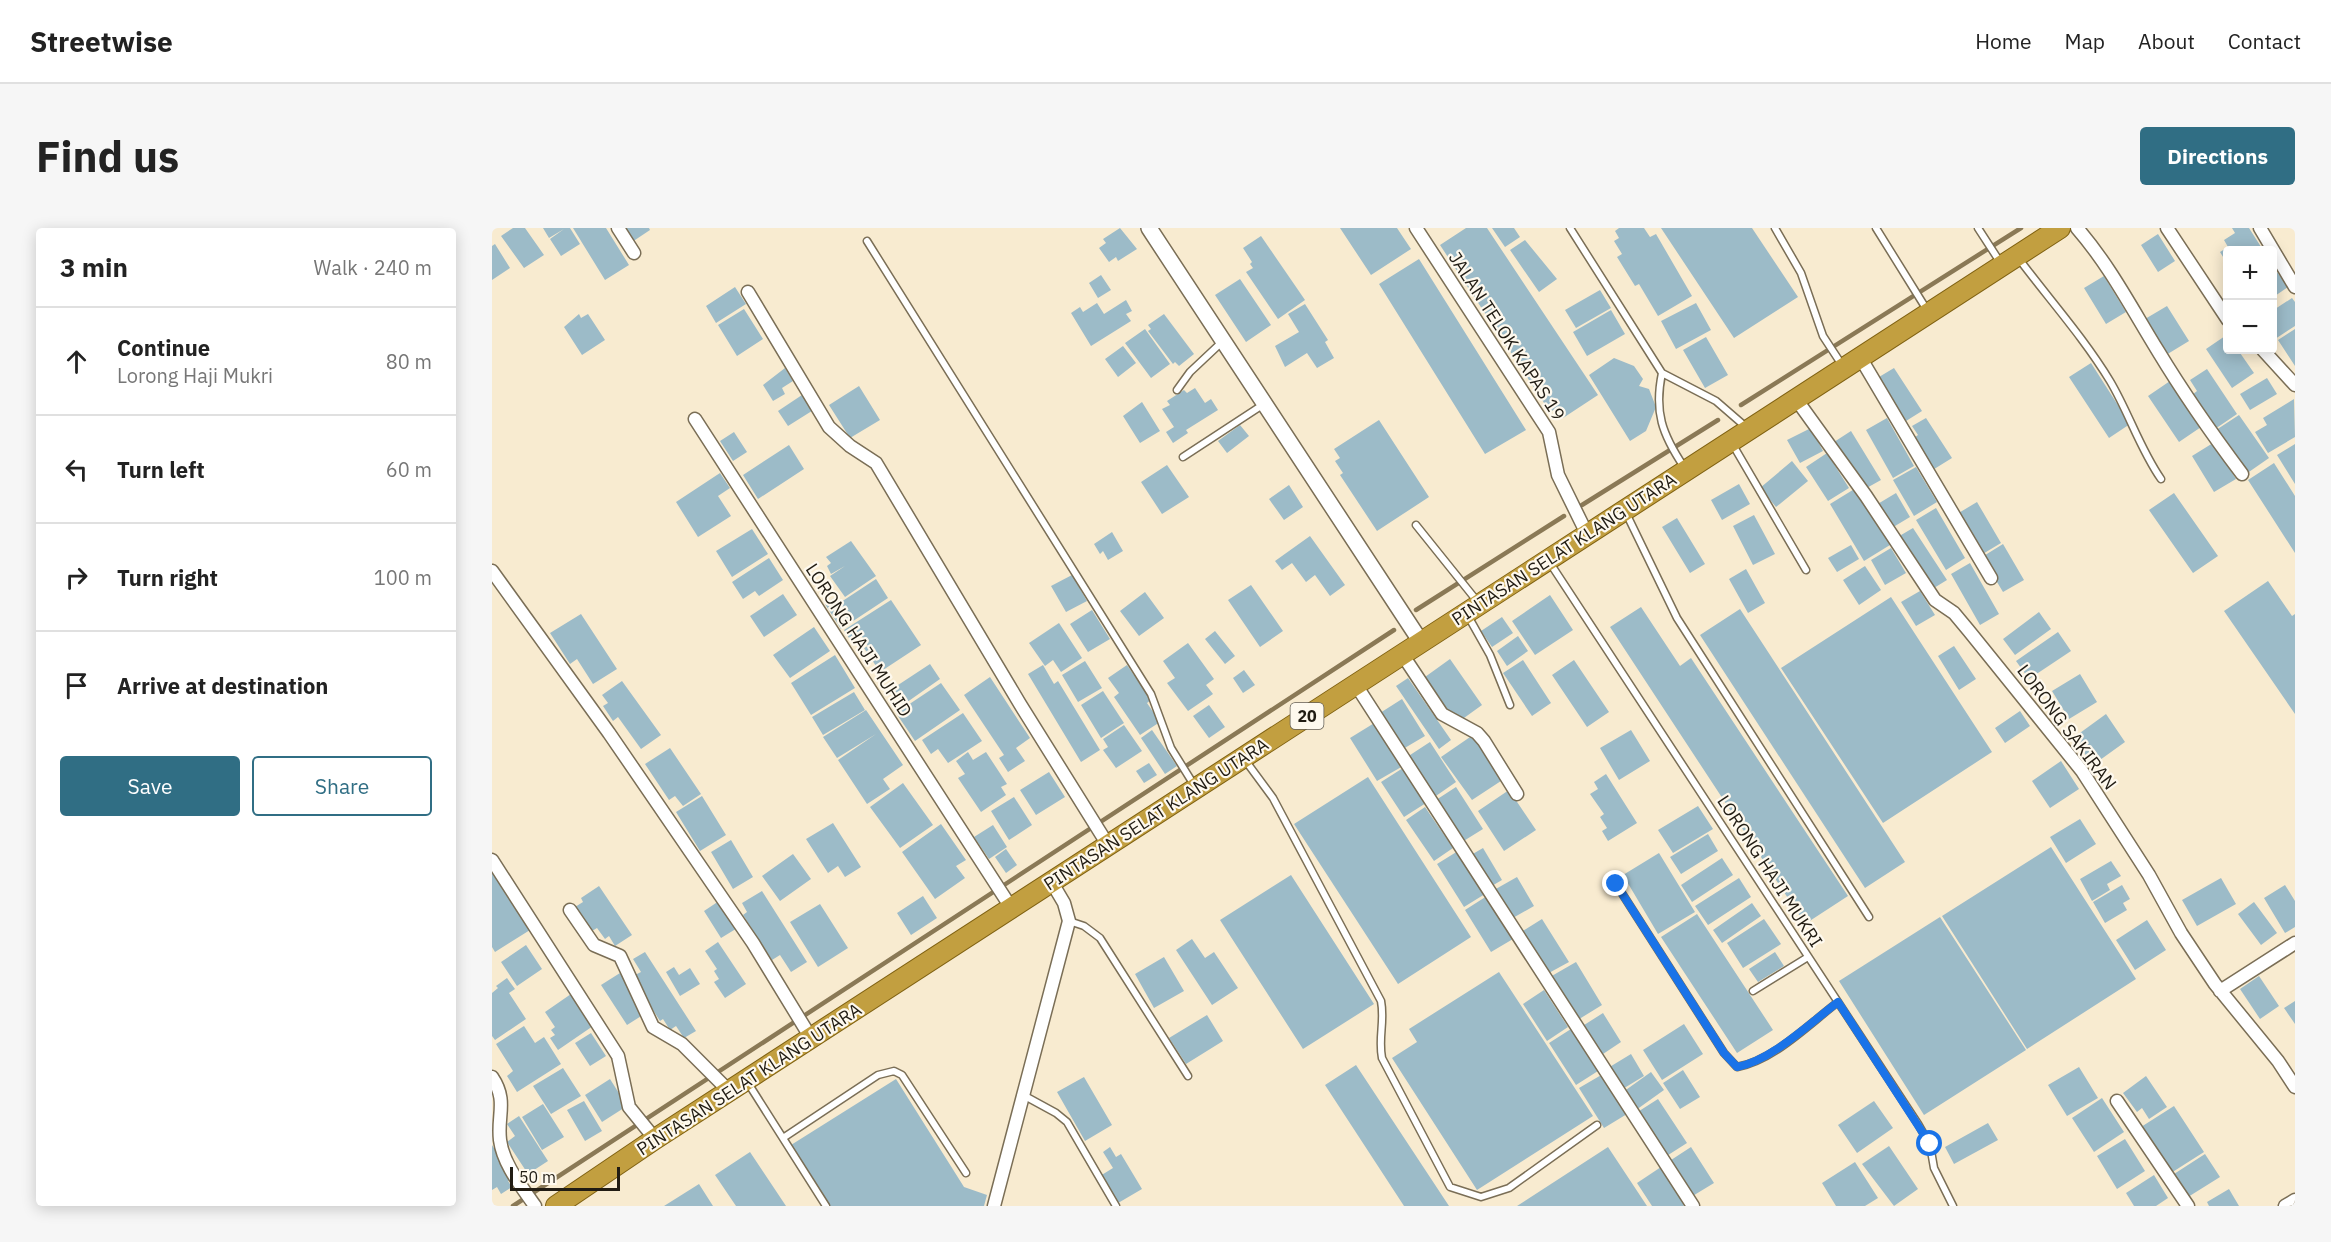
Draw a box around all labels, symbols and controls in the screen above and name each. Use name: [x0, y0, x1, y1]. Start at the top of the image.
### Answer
text: Streetwise: [30, 23, 173, 60]
text: Home: [1975, 27, 2032, 55]
text: Map: [2065, 27, 2105, 55]
text: About: [2138, 27, 2195, 55]
text: Contact: [2228, 27, 2301, 55]
button: Directions: [2140, 127, 2295, 185]
text: Find us: [36, 129, 179, 184]
map controls: [2223, 246, 2277, 354]
button: +: [2223, 246, 2277, 300]
street label: JALAN TELOK KAPAS 19: [1444, 247, 1570, 425]
text: 3 min: [60, 250, 128, 284]
text: Walk · 240 m: [314, 254, 432, 281]
button: −: [2223, 300, 2277, 354]
text: Continue: [117, 333, 210, 362]
icon: ahead: [60, 345, 93, 378]
text: 80 m: [386, 348, 432, 375]
text: Lorong Haji Mukri: [117, 362, 273, 389]
icon: left: [60, 453, 93, 486]
text: Turn left: [117, 455, 205, 484]
text: 60 m: [386, 456, 432, 483]
street label: PINTASAN SELAT KLANG UTARA: [1447, 467, 1681, 630]
street label: LORONG HAJI MUHID: [801, 559, 917, 721]
icon: right: [60, 561, 93, 594]
text: Turn right: [117, 563, 218, 592]
text: 100 m: [374, 564, 432, 591]
street label: LORONG SAKIRAN: [2012, 660, 2122, 794]
icon: arrive: [60, 669, 93, 702]
text: Arrive at destination: [117, 671, 328, 700]
road number: 20: [1290, 703, 1324, 729]
street label: PINTASAN SELAT KLANG UTARA: [1039, 732, 1273, 895]
button: Save: [60, 756, 240, 816]
button: Share: [252, 756, 432, 816]
street label: LORONG HAJI MUKRI: [1712, 791, 1828, 951]
route end: [1602, 870, 1628, 896]
street label: PINTASAN SELAT KLANG UTARA: [632, 997, 866, 1160]
route start: [1916, 1130, 1942, 1156]
scale bar: [510, 1164, 620, 1192]
text: 50 m: [519, 1167, 556, 1187]

